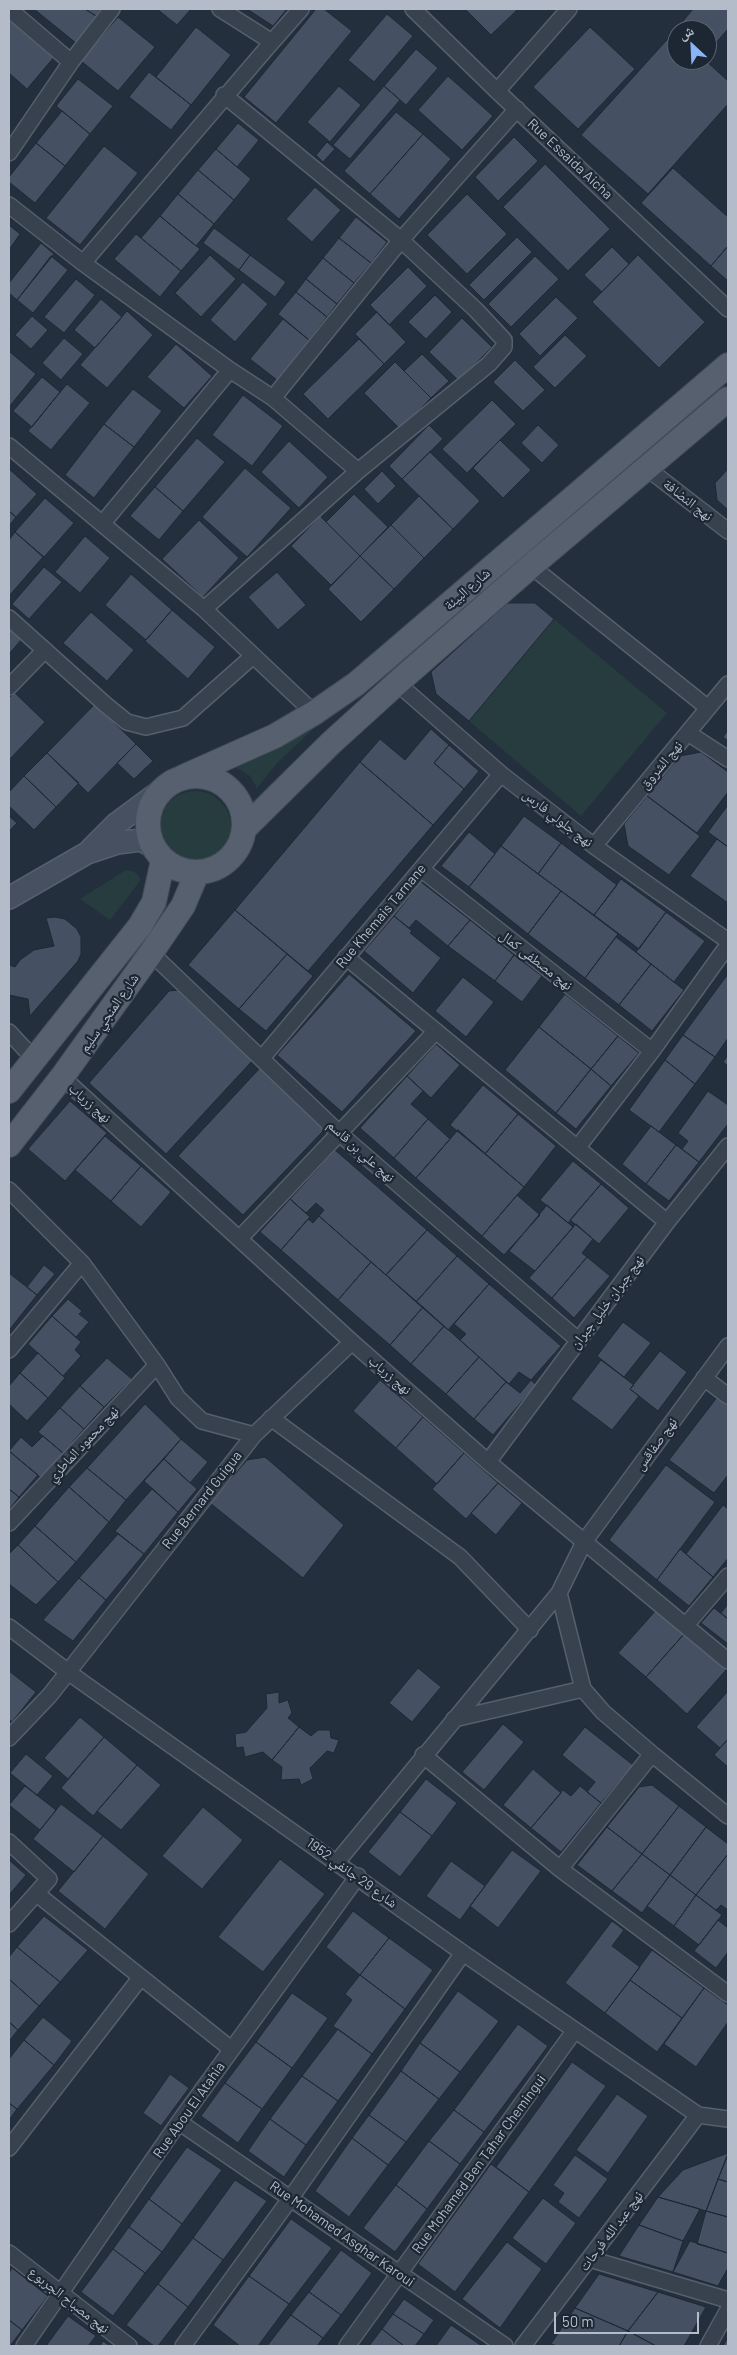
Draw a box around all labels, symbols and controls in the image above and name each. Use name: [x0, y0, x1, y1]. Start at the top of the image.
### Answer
north arrow: [667, 20, 717, 70]
text: ش: [676, 21, 696, 43]
street label: Rue Essaida Aicha: [524, 115, 616, 203]
street label: نهج النضافة: [660, 475, 716, 525]
street label: شارع البيئة: [441, 565, 493, 613]
street label: نهج الشروق: [636, 737, 686, 793]
street label: نهج جلولي فارس: [520, 785, 596, 851]
street label: Rue Khemais Tarnane: [332, 860, 430, 972]
street label: نهج مصطفى كمال: [496, 926, 576, 994]
street label: شارع المنجي سليم: [76, 970, 142, 1056]
street label: نهج زرياب: [65, 1080, 115, 1126]
street label: نهج علي بن قاسم: [324, 1116, 398, 1186]
street label: نهج جبران خليل جبران: [566, 1252, 648, 1352]
street label: نهج زرياب: [365, 1352, 415, 1398]
street label: نهج محمود الماطري: [44, 1403, 122, 1485]
street label: نهج صفاقس: [631, 1414, 681, 1474]
street label: Rue Bernard Guigua: [159, 1448, 245, 1552]
street label: شارع 29 جانفي 1952: [303, 1834, 401, 1912]
street label: Rue Abou El Atahia: [150, 2059, 228, 2161]
street label: Rue Mohamed Ben Tahar Chemingui: [408, 2071, 550, 2257]
street label: Rue Mohamed Asghar Karoui: [266, 2178, 418, 2290]
street label: نهج عبد الله فرحات: [576, 2188, 646, 2274]
street label: نهج مصباح الجربوع: [25, 2263, 113, 2337]
scale bar: [557, 2302, 702, 2334]
text: 50 m: [562, 2312, 594, 2330]

